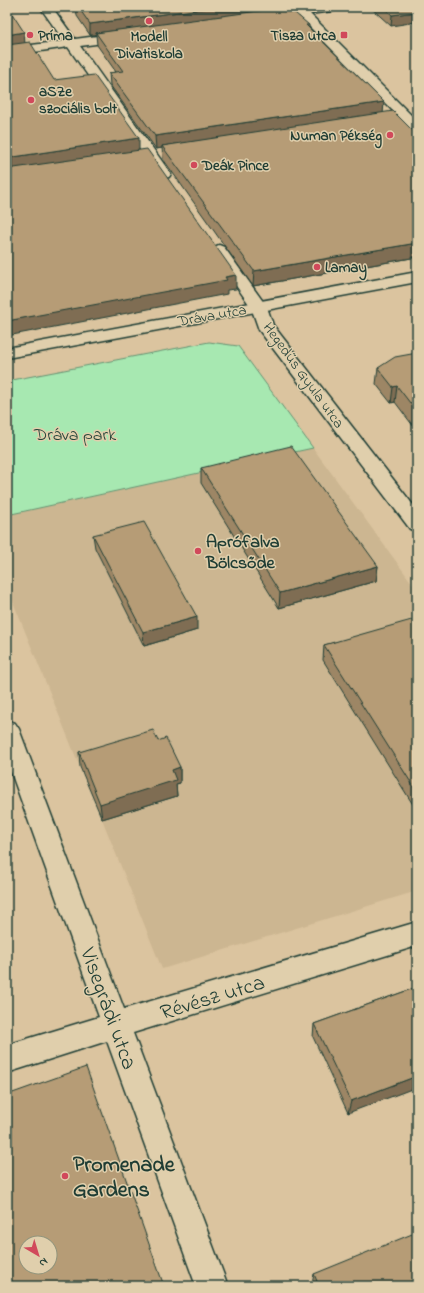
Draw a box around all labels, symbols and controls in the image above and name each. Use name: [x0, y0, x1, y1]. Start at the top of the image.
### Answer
marker: Modell Divatiskola: [144, 16, 154, 26]
place label: Príma: [38, 25, 73, 47]
place label: Tisza utca: [271, 25, 336, 47]
place label: Modell Divatiskola: [114, 26, 183, 65]
marker: Príma: [25, 30, 35, 40]
marker: Tisza utca: [339, 30, 349, 40]
place label: aSZe szociális bolt: [39, 81, 118, 120]
marker: aSZe szociális bolt: [26, 95, 36, 105]
place label: Numan Pékség: [290, 125, 382, 149]
marker: Numan Pékség: [385, 130, 395, 140]
place label: Deák Pince: [201, 155, 270, 177]
marker: Deák Pince: [189, 160, 199, 170]
place label: Lamay: [325, 257, 367, 281]
marker: Lamay: [312, 262, 322, 272]
street label: Dráva utca: [175, 299, 248, 333]
street label: Hegedűs Gyula utca: [256, 318, 349, 434]
park label: Dráva park: [33, 423, 116, 449]
place label: Aprófalva Bölcsőde: [205, 530, 280, 577]
marker: Aprófalva Bölcsőde: [193, 546, 203, 556]
street label: Visegrádi utca: [69, 943, 144, 1075]
street label: Révész utca: [157, 968, 269, 1030]
place label: Promenade Gardens: [73, 1150, 176, 1207]
marker: Promenade Gardens: [60, 1171, 70, 1181]
north arrow: [18, 1235, 58, 1275]
text: N: [36, 1253, 51, 1271]

